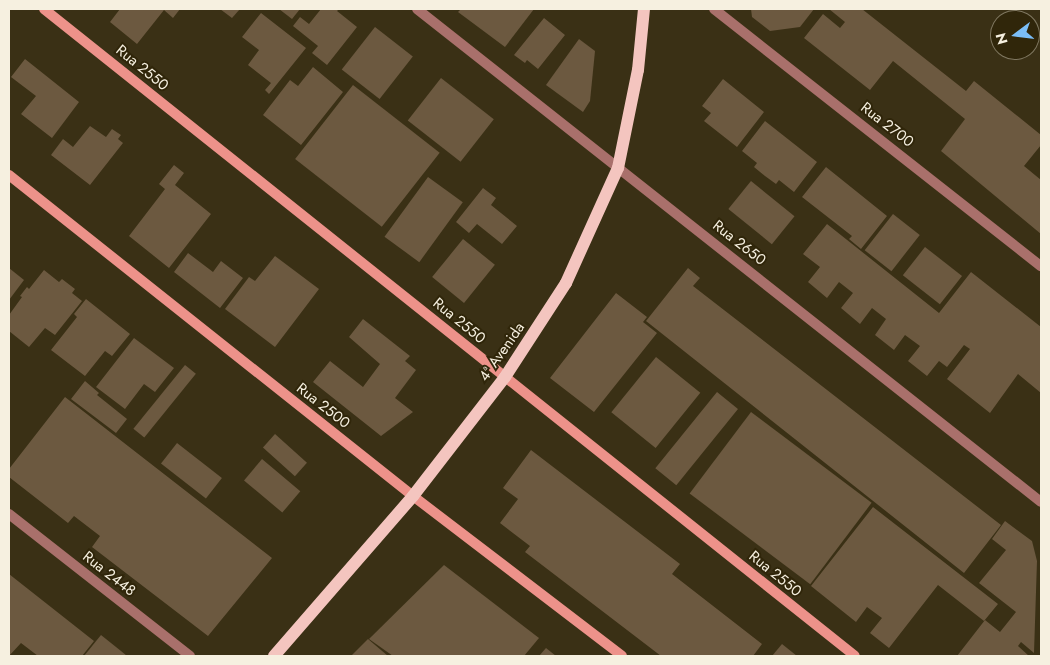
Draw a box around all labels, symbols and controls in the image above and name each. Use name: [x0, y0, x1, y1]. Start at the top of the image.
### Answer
north arrow: [990, 10, 1040, 60]
text: N: [990, 31, 1013, 47]
street label: Rua 2550: [112, 41, 172, 95]
street label: Rua 2700: [857, 99, 917, 151]
street label: Rua 2650: [709, 217, 769, 269]
street label: Rua 2550: [429, 294, 489, 348]
street label: 4ª Avenida: [475, 319, 529, 385]
street label: Rua 2500: [293, 380, 353, 432]
street label: Rua 2550: [745, 547, 805, 601]
street label: Rua 2448: [79, 548, 139, 600]

